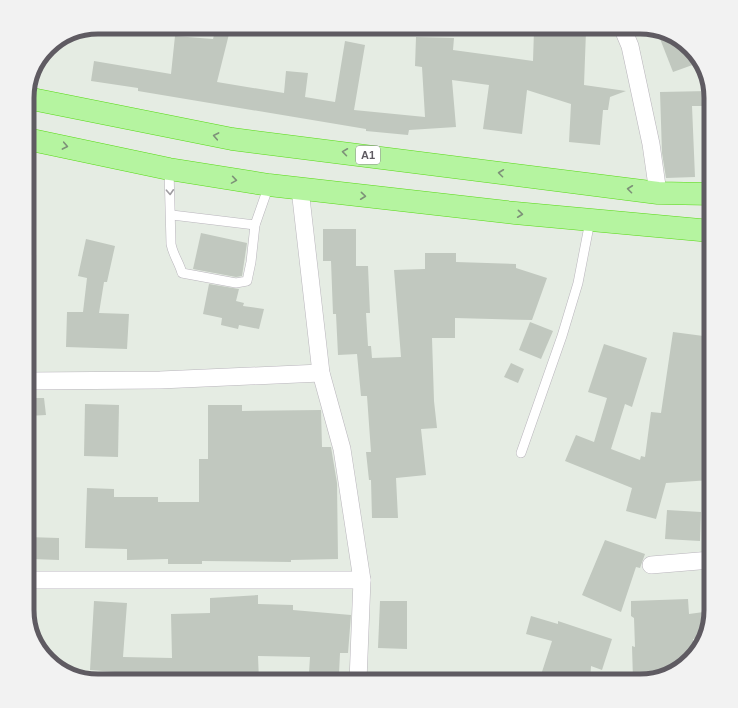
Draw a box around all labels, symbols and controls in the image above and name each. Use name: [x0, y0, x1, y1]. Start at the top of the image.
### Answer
one-way arrow: [213, 132, 219, 140]
one-way arrow: [62, 142, 69, 150]
road number: A1: [356, 146, 380, 164]
one-way arrow: [342, 148, 348, 157]
one-way arrow: [498, 169, 504, 178]
one-way arrow: [231, 175, 237, 183]
one-way arrow: [627, 185, 633, 194]
one-way arrow: [166, 189, 175, 195]
one-way arrow: [360, 191, 366, 200]
one-way arrow: [517, 209, 523, 218]

